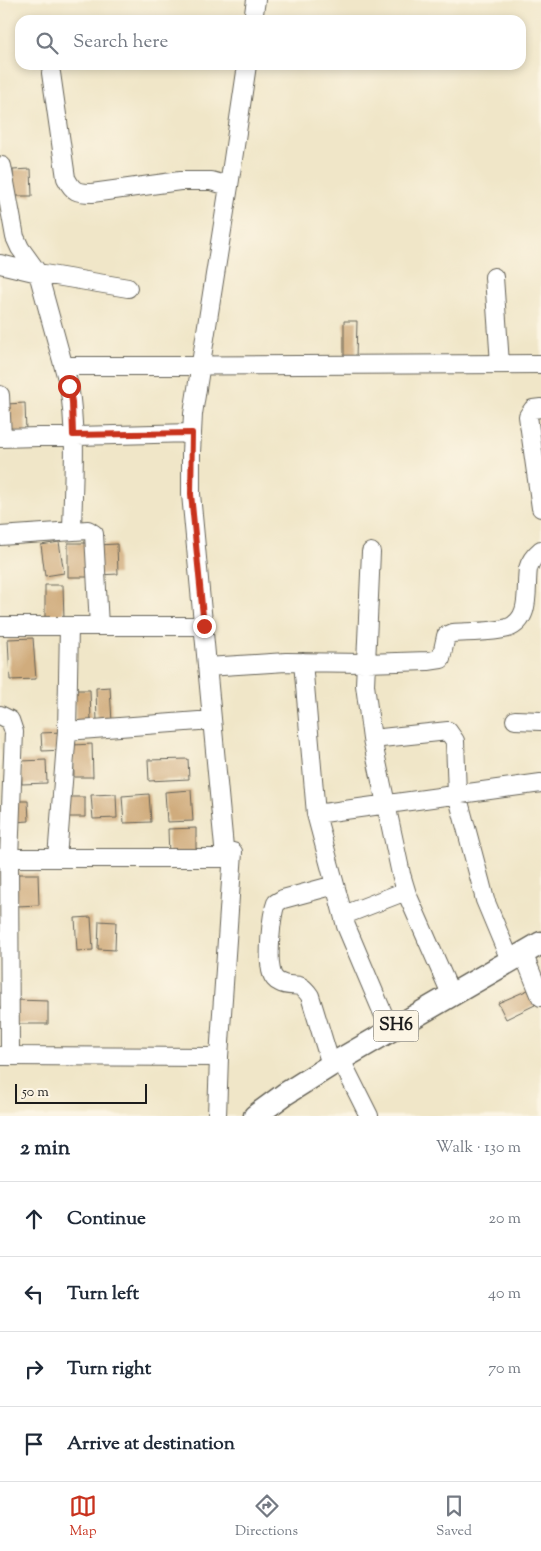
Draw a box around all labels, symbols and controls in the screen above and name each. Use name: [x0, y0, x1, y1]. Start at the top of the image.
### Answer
search box: [15, 15, 526, 70]
icon: search: [33, 29, 61, 57]
text: Search here: [73, 29, 168, 56]
route start: [58, 375, 81, 398]
route end: [193, 615, 216, 638]
road number: SH6: [374, 1010, 418, 1042]
scale bar: [15, 1081, 148, 1104]
text: 50 m: [22, 1083, 49, 1103]
text: 2 min: [20, 1134, 70, 1164]
text: Walk · 130 m: [436, 1137, 521, 1160]
icon: ahead: [20, 1205, 48, 1233]
text: Continue: [67, 1206, 146, 1233]
text: 20 m: [488, 1208, 521, 1231]
icon: left: [20, 1280, 48, 1308]
text: Turn left: [67, 1281, 139, 1308]
text: 40 m: [488, 1283, 521, 1306]
icon: right: [20, 1355, 48, 1383]
text: Turn right: [67, 1356, 151, 1383]
text: 70 m: [488, 1358, 521, 1381]
icon: arrive: [20, 1430, 48, 1458]
text: Arrive at destination: [67, 1431, 235, 1458]
tab: Map: [69, 1492, 97, 1542]
tab: Directions: [235, 1492, 298, 1542]
tab: Saved: [436, 1492, 472, 1542]

